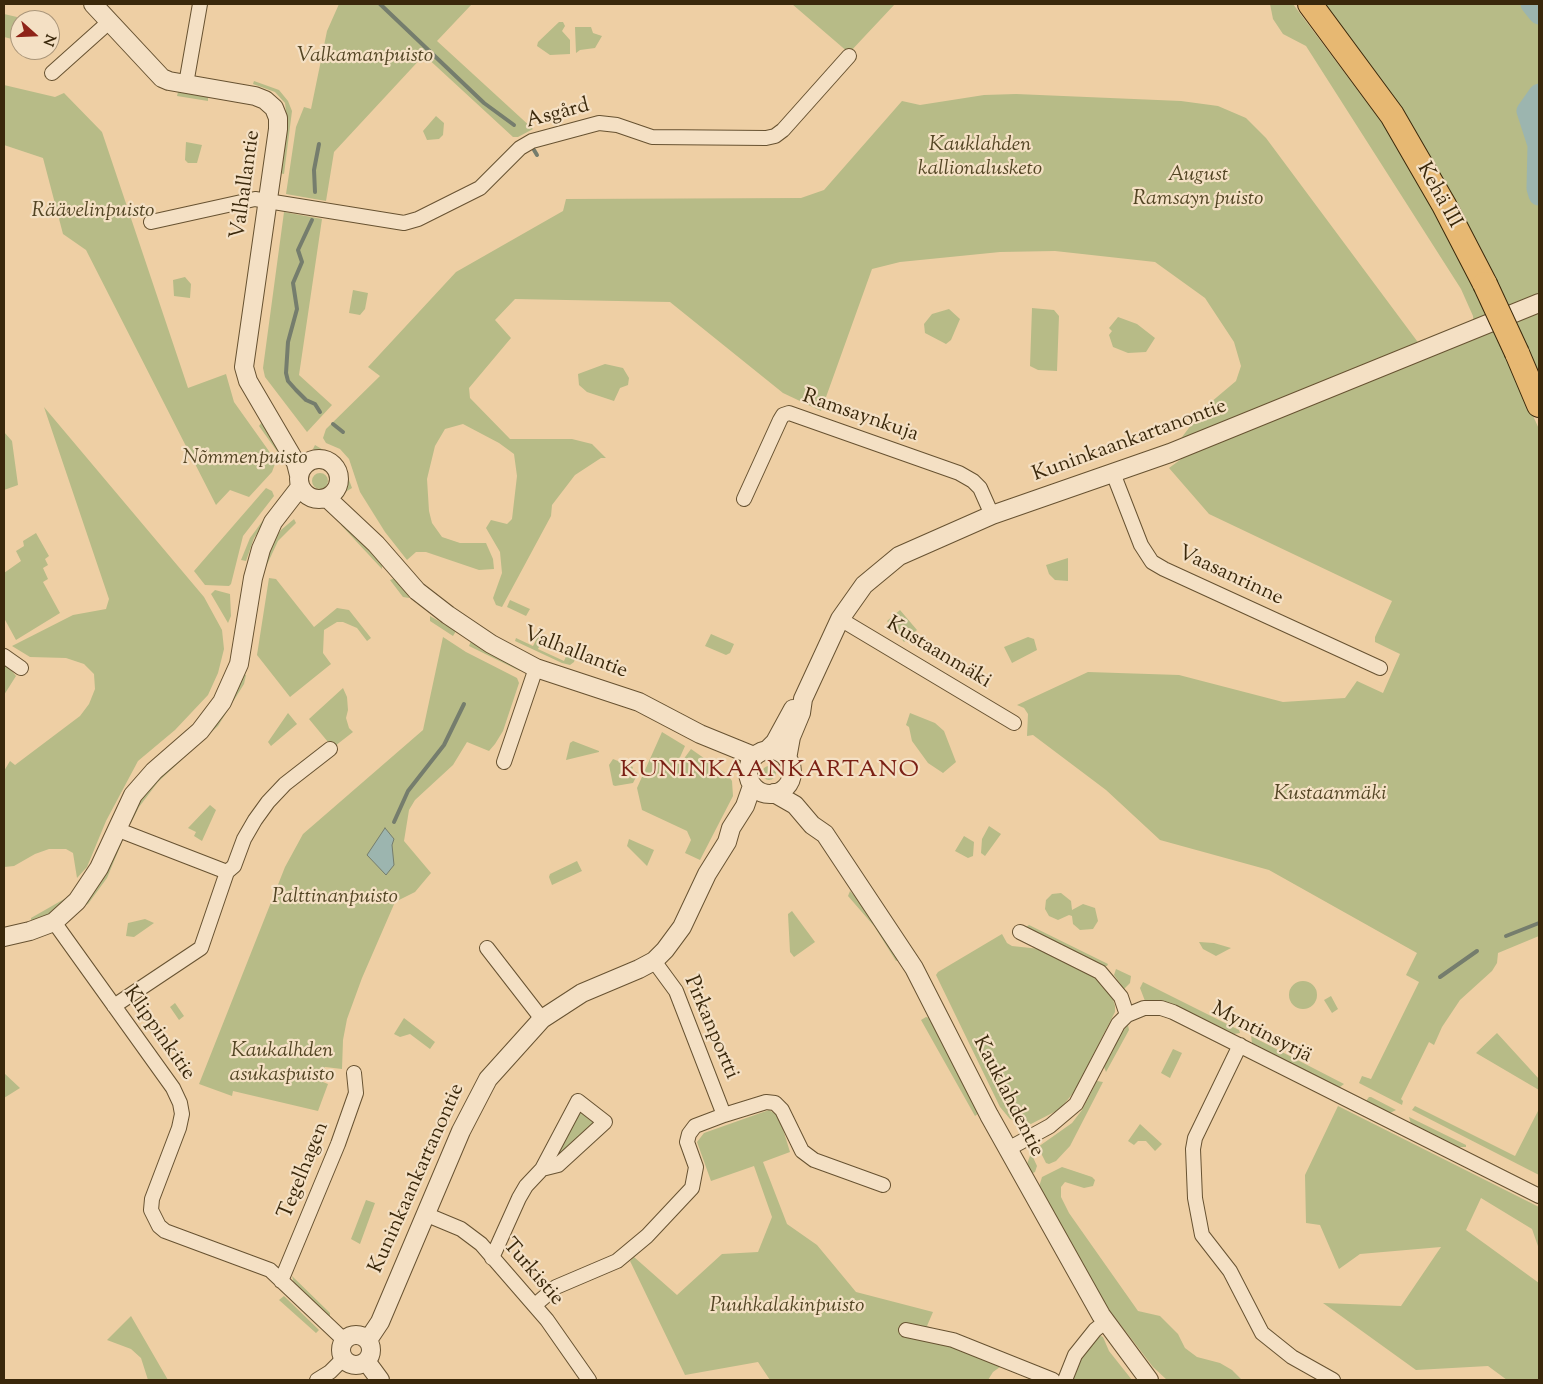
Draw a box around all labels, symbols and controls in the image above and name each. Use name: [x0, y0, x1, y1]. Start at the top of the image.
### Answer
north arrow: [10, 10, 60, 60]
text: N: [37, 31, 59, 48]
park label: Valkamanpuisto: [297, 44, 433, 70]
street label: Asgård: [524, 94, 592, 136]
street label: Valhallantie: [227, 129, 267, 241]
park label: Kauklahden kallionalusketo: [918, 133, 1042, 183]
street label: Kehä III: [1410, 159, 1466, 233]
park label: August Ramsayn puisto: [1133, 163, 1263, 213]
park label: Räävelinpuisto: [32, 199, 154, 225]
street label: Ramsaynkuja: [799, 385, 921, 449]
street label: Kuninkaankartanontie: [1029, 395, 1231, 489]
park label: Nõmmenpuisto: [182, 446, 308, 472]
street label: Vaasanrinne: [1173, 542, 1287, 612]
street label: Kustaanmäki: [881, 613, 995, 695]
street label: Valhallantie: [519, 623, 631, 685]
district label: KUNINKAANKARTANO: [618, 758, 922, 786]
park label: Kustaanmäki: [1274, 782, 1386, 808]
park label: Palttinanpuisto: [272, 885, 398, 911]
street label: Pirkanportti: [677, 973, 743, 1083]
street label: Klippinkitie: [117, 982, 199, 1086]
street label: Myntinsyrjä: [1207, 998, 1315, 1070]
street label: Kauklahdentie: [966, 1032, 1048, 1162]
park label: Kaukalhden asukaspuisto: [230, 1039, 334, 1089]
street label: Kuninkaankartanontie: [365, 1080, 471, 1278]
street label: Tegelhagen: [274, 1119, 336, 1223]
street label: Turkistie: [496, 1234, 568, 1312]
park label: Puuhkalakinpuisto: [710, 1294, 864, 1320]

